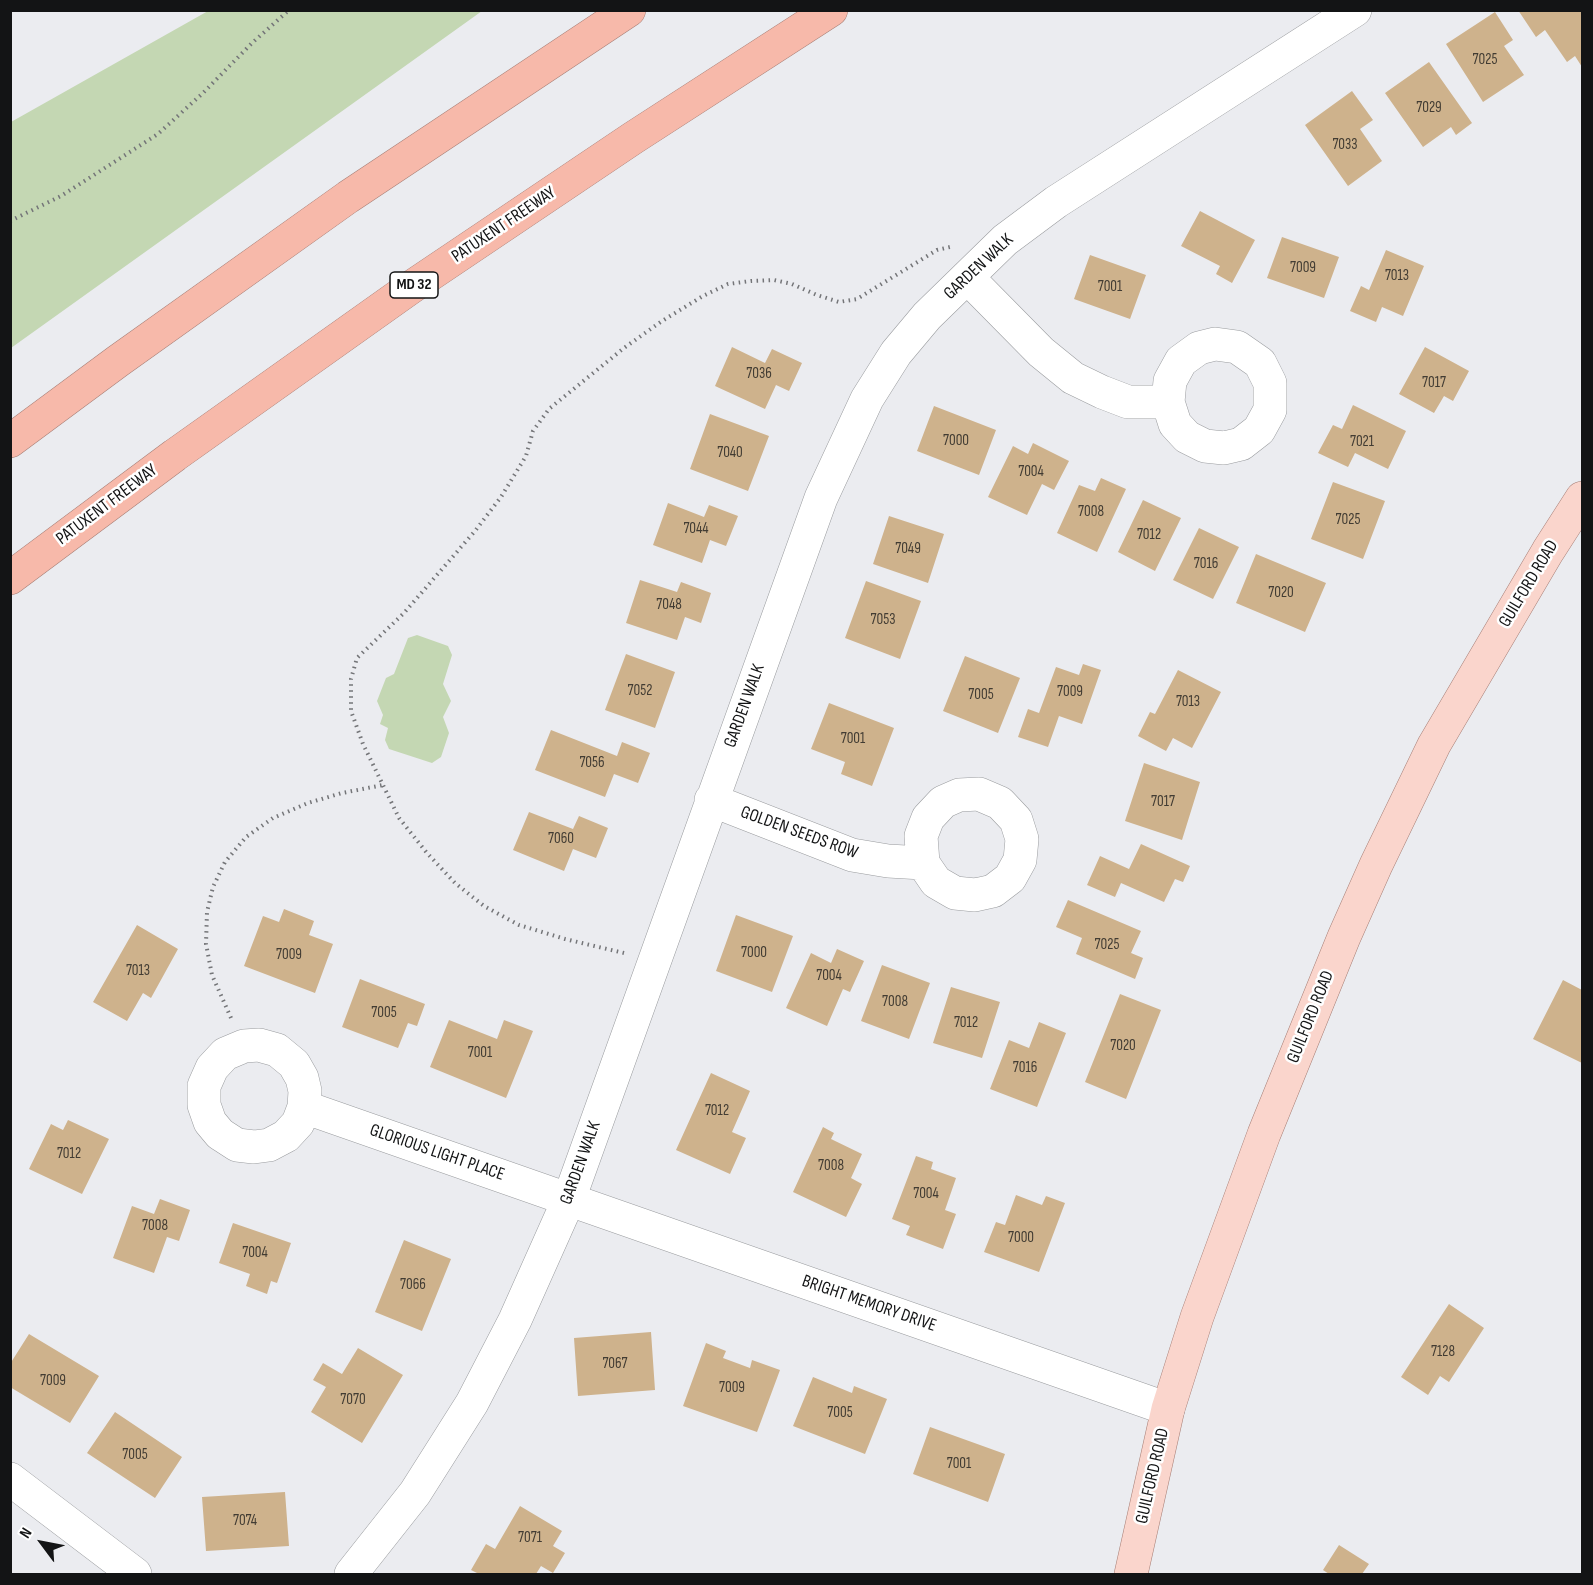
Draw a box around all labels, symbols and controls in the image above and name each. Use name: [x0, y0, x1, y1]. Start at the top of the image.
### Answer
house number: 7025: [1473, 51, 1497, 69]
house number: 7029: [1416, 99, 1442, 117]
house number: 7033: [1332, 136, 1358, 154]
street label: PATUXENT FREEWAY: [448, 182, 560, 268]
street label: GARDEN WALK: [940, 229, 1018, 305]
house number: 7009: [1290, 259, 1316, 277]
house number: 7013: [1385, 267, 1409, 285]
road number: MD 32: [390, 272, 438, 298]
house number: 7001: [1098, 278, 1122, 296]
house number: 7036: [746, 365, 772, 383]
house number: 7017: [1422, 374, 1446, 392]
house number: 7000: [943, 432, 969, 450]
house number: 7021: [1350, 433, 1374, 451]
house number: 7040: [717, 444, 743, 462]
street label: PATUXENT FREEWAY: [52, 460, 162, 550]
house number: 7004: [1018, 463, 1044, 481]
house number: 7008: [1078, 503, 1104, 521]
house number: 7025: [1336, 511, 1360, 529]
house number: 7044: [683, 520, 709, 538]
house number: 7012: [1137, 526, 1161, 544]
street label: GUILFORD ROAD: [1495, 537, 1563, 631]
house number: 7049: [895, 540, 921, 558]
house number: 7016: [1194, 555, 1218, 573]
house number: 7020: [1268, 584, 1294, 602]
house number: 7048: [656, 596, 682, 614]
house number: 7053: [871, 611, 895, 629]
street label: GARDEN WALK: [720, 661, 770, 751]
house number: 7052: [628, 682, 652, 700]
house number: 7009: [1057, 683, 1083, 701]
house number: 7005: [968, 686, 994, 704]
house number: 7013: [1176, 693, 1200, 711]
house number: 7001: [841, 730, 865, 748]
house number: 7056: [579, 754, 605, 772]
house number: 7017: [1151, 793, 1175, 811]
street label: GOLDEN SEEDS ROW: [737, 802, 861, 864]
house number: 7060: [548, 830, 574, 848]
house number: 7025: [1095, 936, 1119, 954]
house number: 7000: [741, 944, 767, 962]
house number: 7009: [276, 946, 302, 964]
house number: 7013: [126, 962, 150, 980]
house number: 7004: [816, 967, 842, 985]
street label: GUILFORD ROAD: [1283, 968, 1339, 1066]
house number: 7008: [882, 993, 908, 1011]
house number: 7005: [371, 1004, 397, 1022]
house number: 7012: [954, 1014, 978, 1032]
house number: 7020: [1110, 1037, 1136, 1055]
house number: 7001: [468, 1044, 492, 1062]
house number: 7016: [1013, 1059, 1037, 1077]
house number: 7012: [705, 1102, 729, 1120]
street label: GARDEN WALK: [556, 1118, 606, 1208]
street label: GLORIOUS LIGHT PLACE: [367, 1120, 507, 1186]
house number: 7012: [57, 1145, 81, 1163]
house number: 7008: [818, 1157, 844, 1175]
house number: 7004: [913, 1185, 939, 1203]
house number: 7008: [142, 1217, 168, 1235]
house number: 7000: [1008, 1229, 1034, 1247]
house number: 7004: [242, 1244, 268, 1262]
street label: BRIGHT MEMORY DRIVE: [799, 1271, 939, 1337]
house number: 7066: [400, 1276, 426, 1294]
house number: 7128: [1431, 1343, 1455, 1361]
house number: 7067: [602, 1355, 628, 1373]
house number: 7009: [40, 1372, 66, 1390]
house number: 7009: [719, 1379, 745, 1397]
house number: 7070: [340, 1391, 366, 1409]
house number: 7005: [827, 1404, 853, 1422]
street label: GUILFORD ROAD: [1132, 1426, 1174, 1526]
house number: 7005: [122, 1446, 148, 1464]
house number: 7001: [947, 1455, 971, 1473]
house number: 7074: [233, 1512, 257, 1530]
north arrow: [12, 1513, 72, 1573]
text: N: [16, 1525, 37, 1542]
house number: 7071: [518, 1529, 542, 1547]

